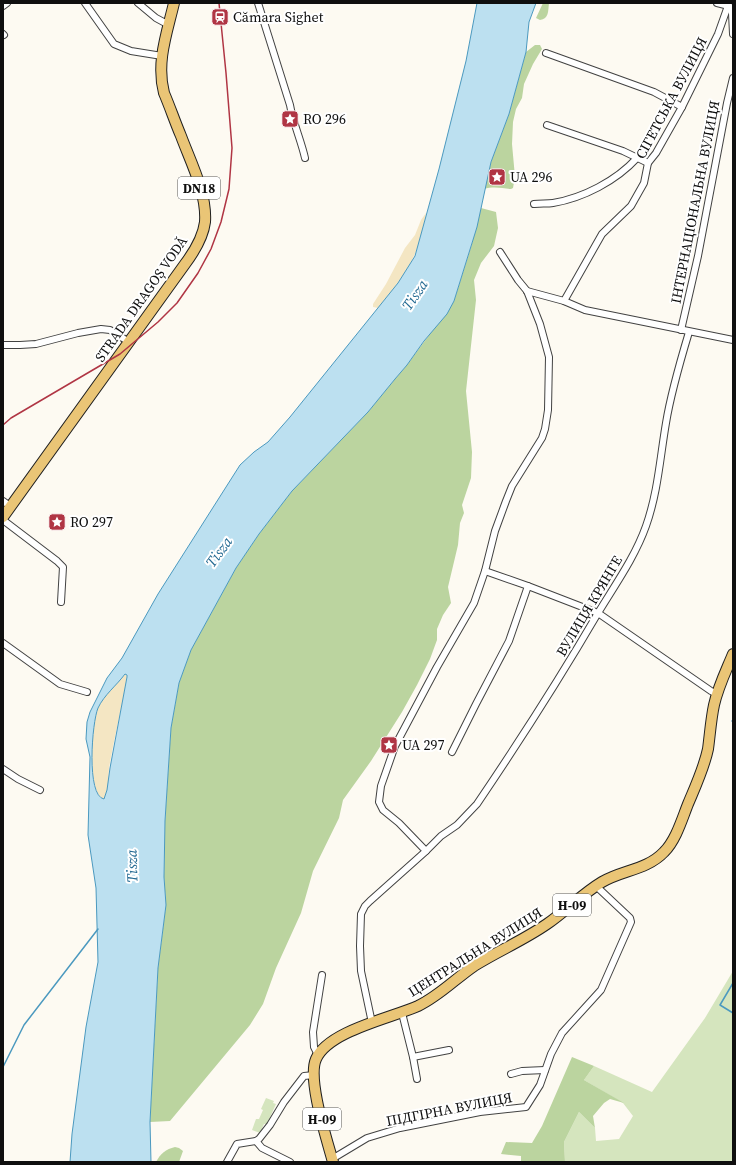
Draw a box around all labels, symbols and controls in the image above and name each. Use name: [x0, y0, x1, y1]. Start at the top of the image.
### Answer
station icon: Cămara Sighet: [210, 7, 230, 27]
place label: Cămara Sighet: [233, 7, 324, 27]
street label: СІГЕТСЬКА ВУЛИЦЯ: [630, 34, 712, 162]
street label: ІНТЕРНАЦІОНАЛЬНА ВУЛИЦЯ: [666, 99, 724, 305]
place icon: RO 296: [280, 109, 300, 129]
place label: RO 296: [303, 109, 346, 129]
place icon: UA 296: [487, 167, 507, 187]
place label: UA 296: [510, 167, 553, 187]
road number: DN18: [178, 177, 220, 199]
street label: STRADA DRAGOȘ VODĂ: [90, 232, 192, 366]
water label: Tisza: [397, 275, 433, 314]
place icon: RO 297: [47, 512, 67, 532]
place label: RO 297: [70, 512, 113, 532]
water label: Tisza: [200, 532, 237, 571]
street label: ВУЛИЦЯ КРЯНГЕ: [551, 552, 627, 660]
place icon: UA 297: [379, 735, 399, 755]
place label: UA 297: [402, 735, 445, 755]
water label: Tisza: [120, 849, 143, 883]
road number: Н-09: [553, 894, 591, 916]
street label: ЦЕНТРАЛЬНА ВУЛИЦЯ: [404, 903, 546, 1001]
street label: ПІДГІРНА ВУЛИЦЯ: [384, 1087, 514, 1131]
road number: Н-09: [303, 1108, 341, 1130]

